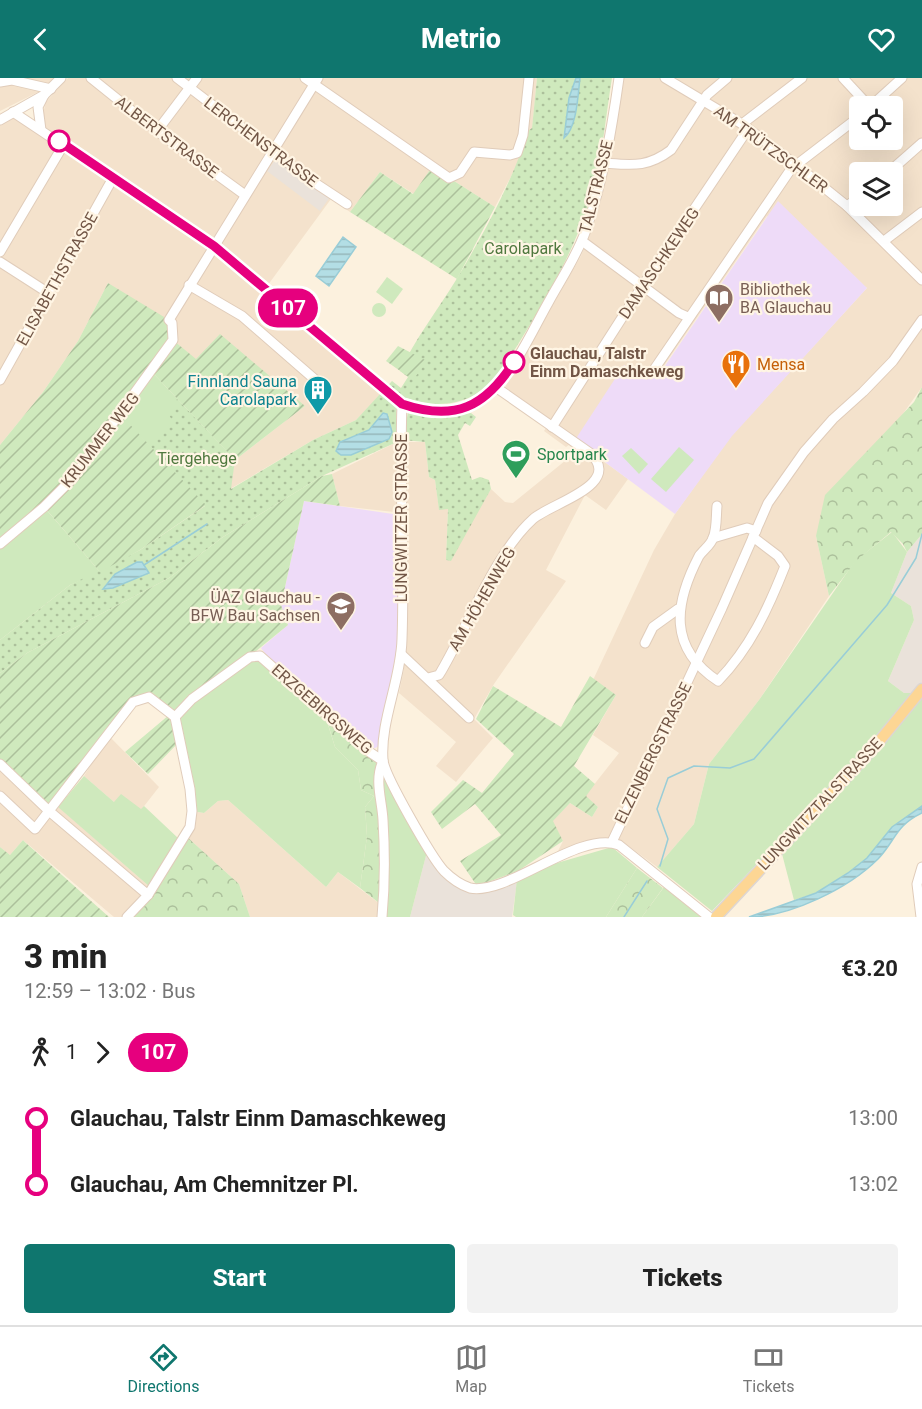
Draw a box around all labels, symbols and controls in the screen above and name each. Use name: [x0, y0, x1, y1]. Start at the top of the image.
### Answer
icon: back: [24, 23, 57, 56]
text: Metrio: [421, 23, 501, 55]
icon: heart: [865, 23, 898, 56]
street label: ALBERTSTRASSE: [112, 92, 222, 182]
street label: LERCHENSTRASSE: [200, 93, 322, 191]
map controls: [849, 96, 903, 216]
button: locate: [849, 96, 903, 150]
street label: AM TRÜTZSCHLER: [710, 101, 832, 197]
unlabelled marker: [48, 130, 70, 152]
street label: TALSTRASSE: [575, 138, 617, 236]
button: layers: [849, 162, 903, 216]
street label: DAMASCHKEWEG: [615, 204, 703, 322]
street label: ELISABETHSTRASSE: [12, 209, 102, 349]
park label: Carolapark: [484, 239, 563, 258]
place label: Bibliothek BA Glauchau: [740, 280, 831, 317]
library icon: Bibliothek BA Glauchau: [703, 282, 735, 324]
line badge: 107: [254, 288, 322, 328]
text: 107: [270, 296, 306, 320]
place label: Glauchau, Talstr Einm Damaschkeweg: [530, 344, 684, 381]
restaurant icon: Mensa: [720, 348, 752, 390]
marker: Glauchau, Talstr Einm Damaschkeweg: [503, 351, 525, 373]
place label: Mensa: [757, 355, 805, 374]
place label: Finnland Sauna Carolapark: [188, 372, 298, 409]
building icon: Finnland Sauna Carolapark: [302, 374, 334, 416]
street label: KRUMMER WEG: [57, 389, 143, 491]
street label: LUNGWITZER STRASSE: [392, 434, 411, 602]
sports icon: Sportpark: [500, 438, 532, 480]
place label: Sportpark: [537, 445, 608, 464]
park label: Tiergehege: [157, 449, 237, 468]
street label: AM HÖHENWEG: [445, 544, 519, 654]
place label: ÜAZ Glauchau - BFW Bau Sachsen: [191, 588, 321, 625]
school or university icon: ÜAZ Glauchau - BFW Bau Sachsen: [325, 590, 357, 632]
street label: ERZGEBIRGSWEG: [268, 660, 376, 758]
street label: ELZENBERGSTRASSE: [610, 679, 696, 827]
street label: LUNGWITZTALSTRASSE: [754, 734, 886, 874]
text: 3 min: [24, 937, 107, 976]
text: €3.20: [841, 956, 898, 981]
text: 12:59 – 13:02 · Bus: [24, 979, 196, 1003]
icon: walk: [24, 1036, 57, 1069]
icon: forward: [86, 1036, 119, 1069]
text: 1: [66, 1040, 77, 1064]
text: 107: [140, 1040, 176, 1064]
text: Glauchau, Talstr Einm Damaschkeweg: [70, 1106, 446, 1131]
text: 13:00: [848, 1106, 898, 1130]
text: Glauchau, Am Chemnitzer Pl.: [70, 1172, 359, 1197]
text: 13:02: [848, 1172, 898, 1196]
button: Start: [24, 1244, 455, 1313]
button: Tickets: [467, 1244, 898, 1313]
tab: Directions: [128, 1341, 199, 1396]
tab: Map: [455, 1341, 488, 1396]
tab: Tickets: [743, 1341, 794, 1396]

